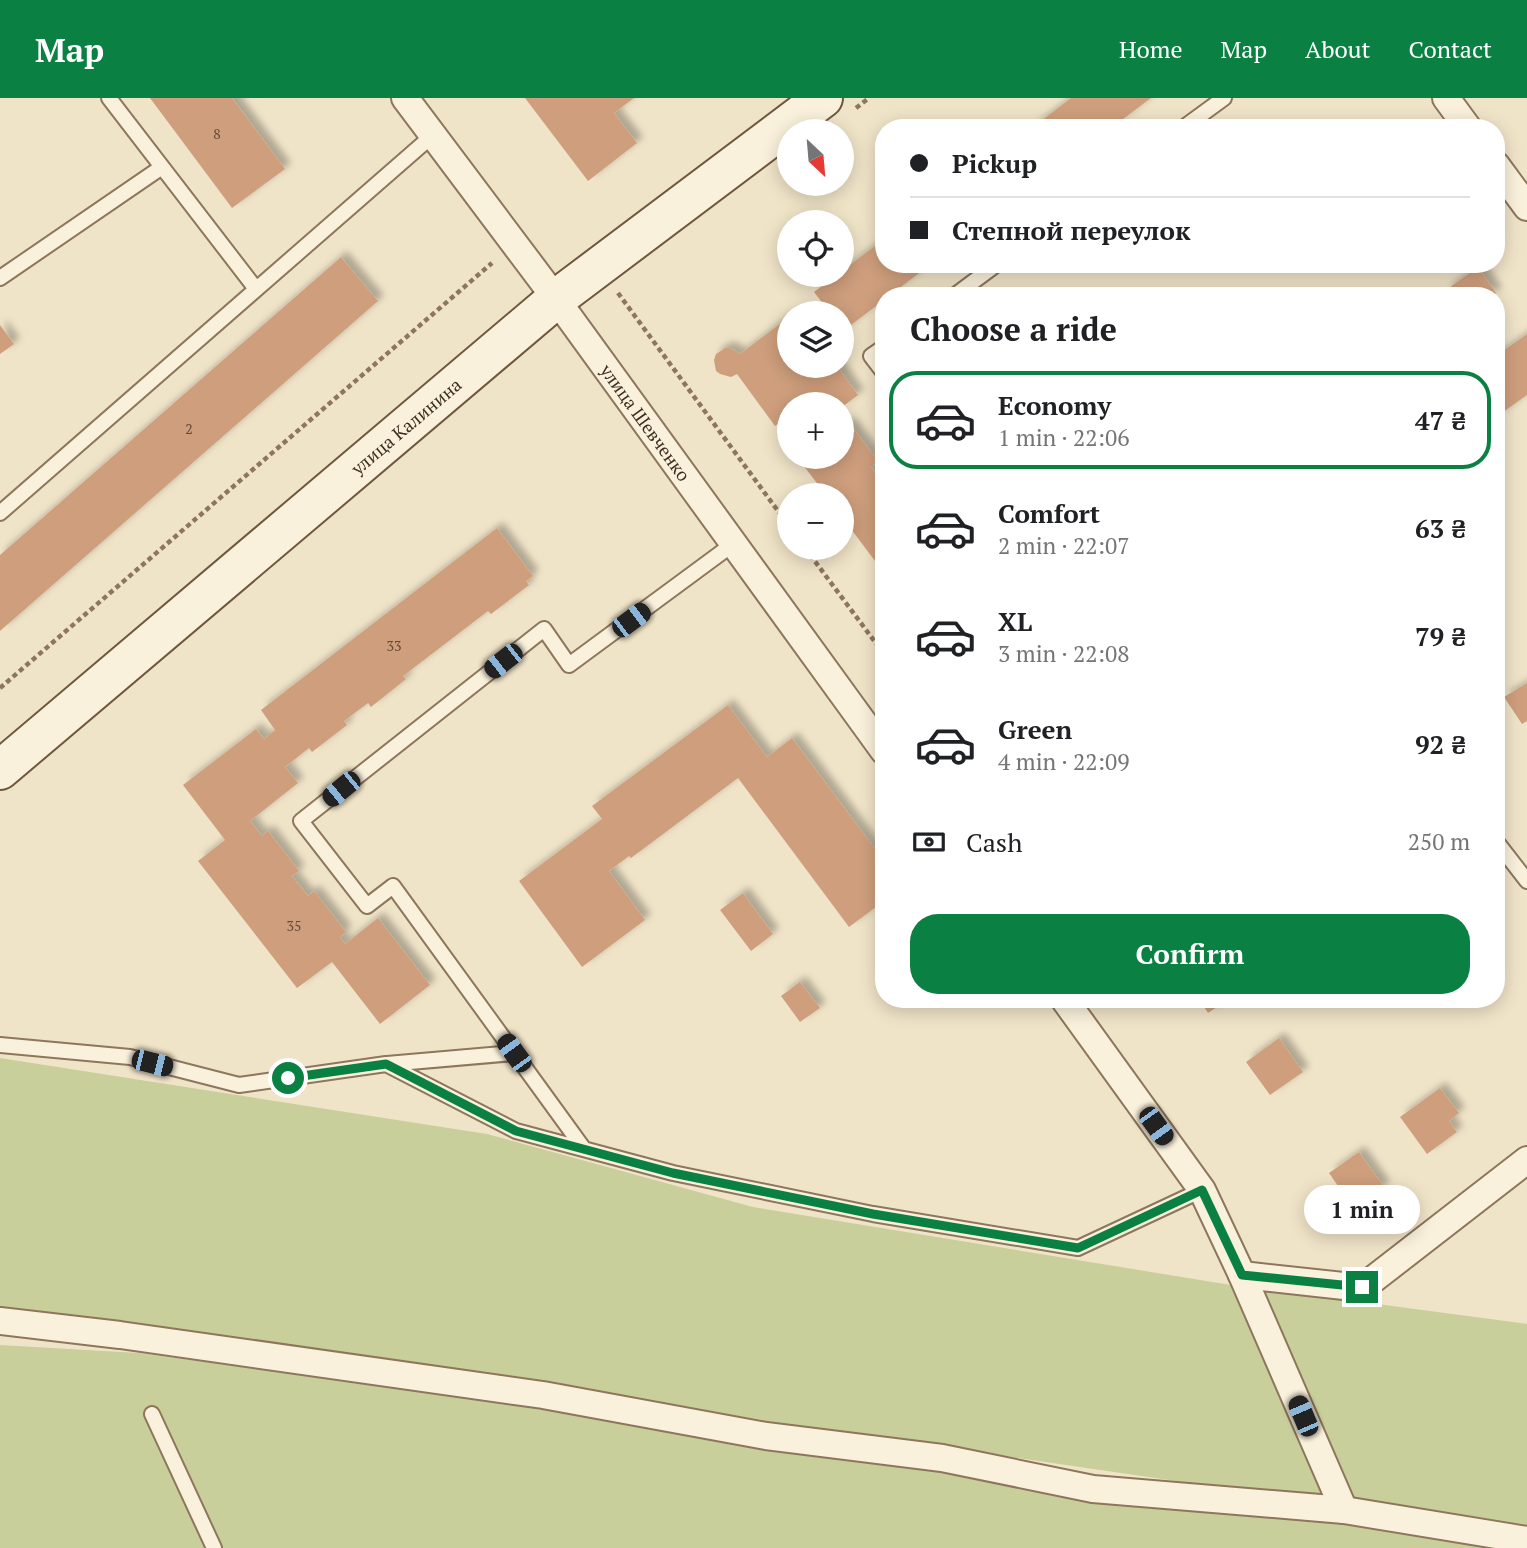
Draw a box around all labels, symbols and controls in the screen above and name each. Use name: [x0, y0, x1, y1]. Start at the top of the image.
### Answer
text: Map: [35, 28, 104, 71]
text: Home: [1119, 33, 1183, 65]
text: Map: [1221, 33, 1267, 65]
text: About: [1305, 33, 1371, 65]
text: Contact: [1409, 33, 1492, 65]
north arrow: [777, 119, 854, 196]
map controls: [777, 119, 854, 560]
house number: 8: [213, 124, 221, 143]
text: Pickup: [952, 146, 1037, 180]
button: locate: [777, 210, 854, 287]
text: Степной переулок: [952, 213, 1190, 247]
button: layers: [777, 301, 854, 378]
text: Choose a ride: [910, 308, 1117, 350]
street label: улица Шевченко: [595, 358, 696, 486]
street label: улица Калинина: [345, 372, 466, 480]
text: Economy: [998, 388, 1111, 422]
icon: car: [914, 389, 977, 452]
button: +: [777, 392, 854, 469]
text: 47 ₴: [1415, 403, 1466, 437]
house number: 2: [185, 419, 193, 438]
text: 1 min · 22:06: [998, 422, 1130, 453]
button: −: [777, 483, 854, 560]
text: Comfort: [998, 496, 1100, 530]
icon: car: [914, 497, 977, 560]
text: 63 ₴: [1415, 511, 1466, 545]
text: 2 min · 22:07: [998, 530, 1130, 561]
car: [608, 599, 655, 641]
text: XL: [998, 604, 1032, 638]
icon: car: [914, 605, 977, 668]
text: 79 ₴: [1415, 619, 1466, 653]
house number: 33: [387, 636, 401, 655]
text: 3 min · 22:08: [998, 638, 1130, 669]
car: [480, 640, 527, 682]
text: Green: [998, 712, 1072, 746]
icon: car: [914, 713, 977, 776]
text: 92 ₴: [1415, 727, 1466, 761]
text: 4 min · 22:09: [998, 746, 1130, 777]
car: [319, 768, 364, 810]
icon: cash: [910, 823, 948, 861]
text: Cash: [966, 825, 1022, 859]
text: 250 m: [1408, 826, 1470, 857]
button: Confirm: [910, 914, 1470, 994]
house number: 35: [287, 916, 301, 935]
car: [494, 1030, 535, 1076]
car: [130, 1048, 175, 1078]
route start: [272, 1062, 304, 1094]
car: [1136, 1103, 1177, 1149]
callout: 1 min: [1304, 1186, 1420, 1234]
text: 1 min: [1331, 1194, 1393, 1225]
route end: [1346, 1271, 1378, 1303]
car: [1286, 1393, 1321, 1439]

